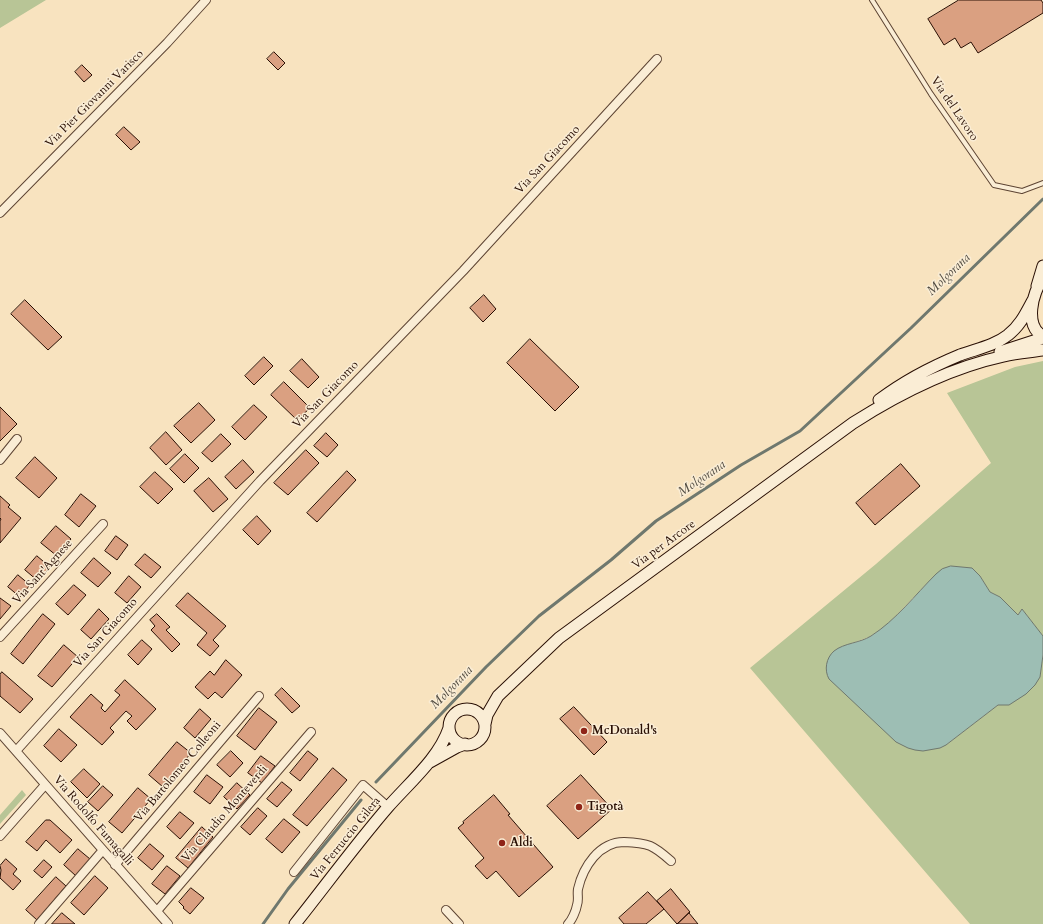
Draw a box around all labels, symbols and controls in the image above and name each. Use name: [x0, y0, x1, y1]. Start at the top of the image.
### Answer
street label: Via Pier Giovanni Varisco: [43, 47, 147, 151]
street label: Via del Lavoro: [927, 74, 981, 144]
street label: Via San Giacomo: [513, 123, 583, 197]
water label: Molgorana: [924, 251, 974, 299]
street label: Via San Giacomo: [290, 358, 362, 432]
water label: Molgorana: [675, 457, 729, 501]
street label: Via per Arcore: [630, 517, 698, 573]
street label: Via Sant'Agnese: [10, 537, 76, 607]
street label: Via San Giacomo: [71, 595, 141, 671]
water label: Molgorana: [428, 663, 476, 713]
street label: Via Bartolomeo Colleoni: [132, 719, 224, 825]
place label: McDonald's: [592, 724, 657, 738]
marker: McDonald's: [579, 726, 589, 736]
street label: Via Claudio Monteverdi: [179, 763, 271, 865]
street label: Via Rodolfo Fumagalli: [50, 773, 136, 869]
street label: Via Ferruccio Gilera: [308, 794, 384, 884]
place label: Tigotà: [587, 800, 624, 814]
marker: Tigotà: [574, 802, 584, 812]
place label: Aldi: [510, 836, 533, 850]
marker: Aldi: [497, 838, 507, 848]

